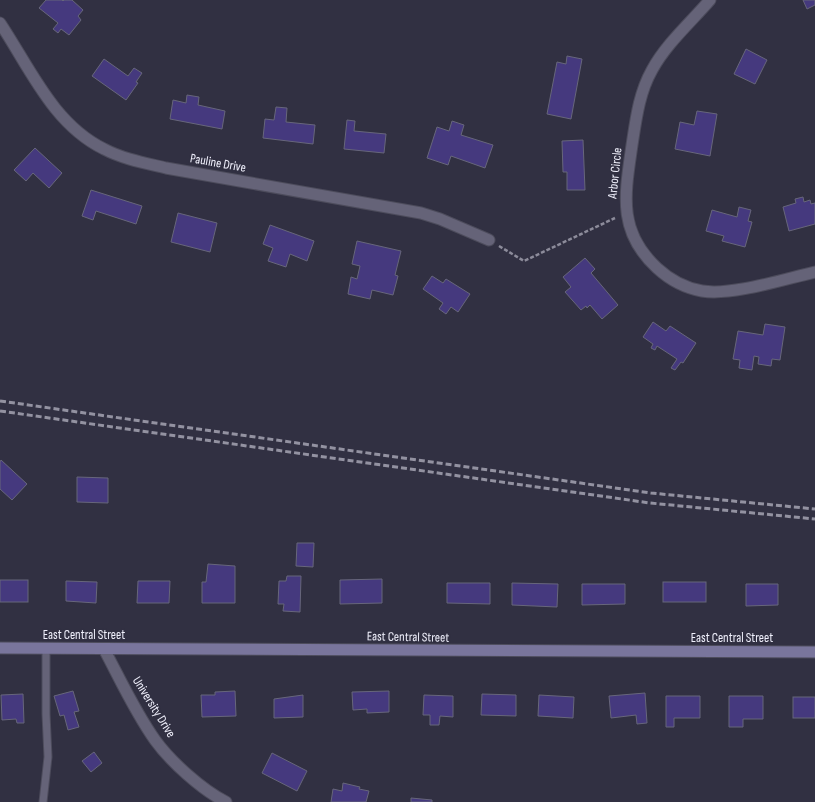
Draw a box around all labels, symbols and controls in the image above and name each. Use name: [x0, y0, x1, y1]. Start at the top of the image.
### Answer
street label: Arbor Circle: [604, 147, 626, 200]
street label: Pauline Drive: [189, 150, 247, 176]
street label: East Central Street: [43, 627, 125, 643]
street label: East Central Street: [367, 628, 449, 646]
street label: East Central Street: [691, 630, 773, 646]
street label: University Drive: [129, 674, 179, 740]

